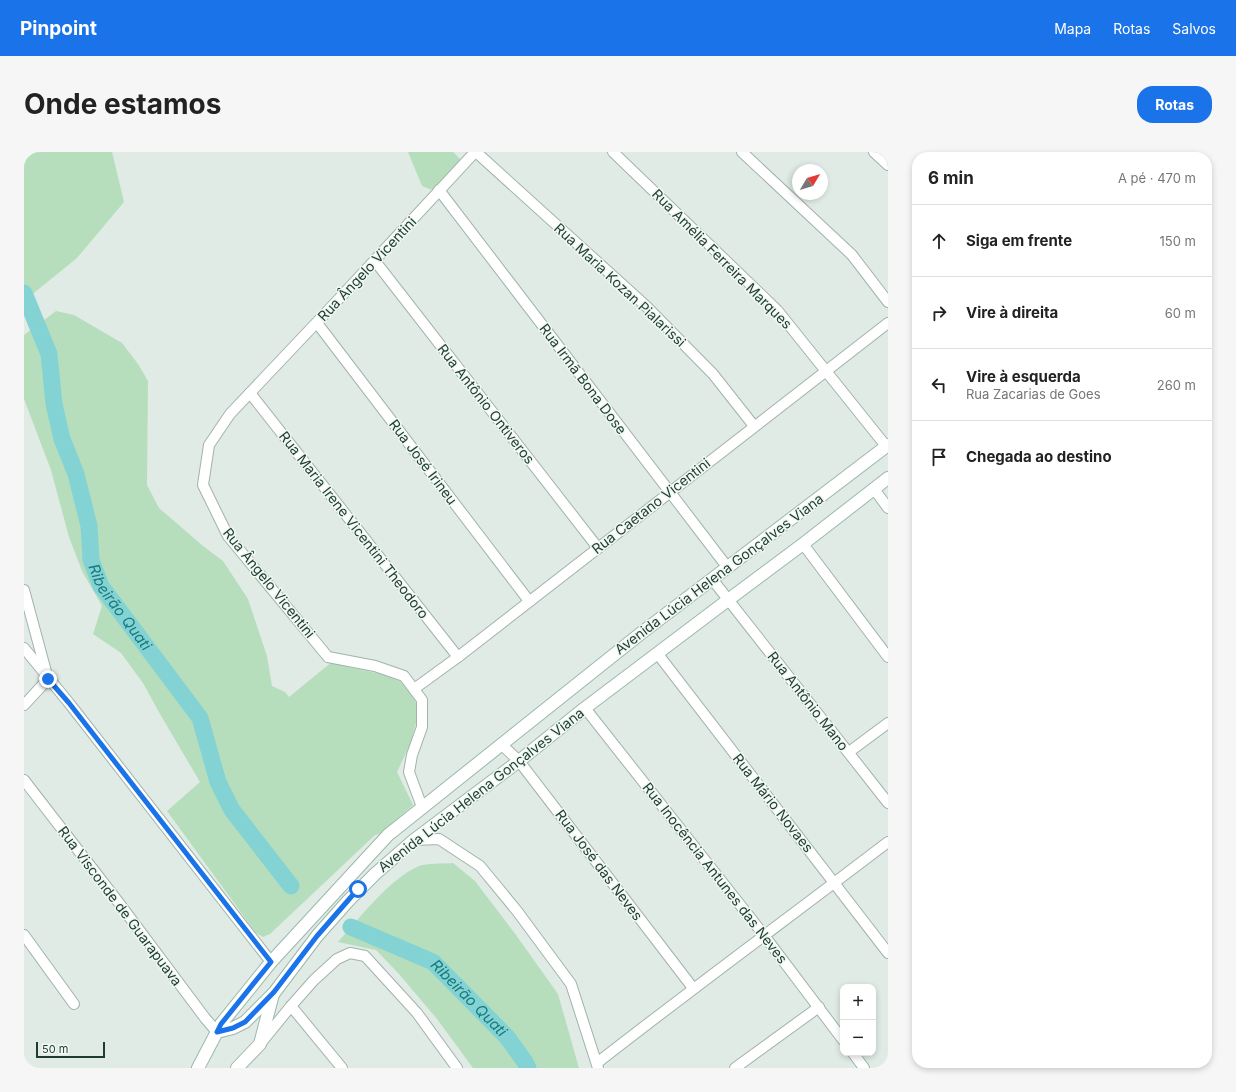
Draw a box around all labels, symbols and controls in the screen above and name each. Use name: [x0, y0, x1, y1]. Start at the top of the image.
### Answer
text: Pinpoint: [20, 17, 97, 40]
text: Mapa: [1054, 20, 1091, 37]
text: Rotas: [1113, 20, 1150, 37]
text: Salvos: [1172, 20, 1216, 37]
button: Rotas: [1137, 86, 1212, 123]
text: Onde estamos: [24, 87, 221, 121]
north arrow: [792, 164, 828, 200]
text: 6 min: [928, 168, 974, 188]
text: A pé · 470 m: [1118, 170, 1196, 186]
street label: Rua Amélia Ferreira Marques: [649, 185, 796, 332]
street label: Rua Ângelo Vicentini: [314, 213, 419, 324]
street label: Rua Maria Kozan Pialarissi: [551, 219, 690, 350]
icon: ahead: [928, 230, 950, 252]
text: Siga em frente: [966, 231, 1072, 250]
text: 150 m: [1160, 233, 1196, 249]
icon: right: [928, 302, 950, 324]
text: Vire à direita: [966, 303, 1058, 322]
text: 60 m: [1165, 305, 1196, 321]
street label: Rua Irmã Bona Dose: [536, 320, 631, 437]
street label: Rua Antônio Ontiveros: [434, 340, 538, 467]
text: Vire à esquerda: [966, 367, 1081, 386]
icon: left: [928, 374, 950, 396]
text: 260 m: [1157, 377, 1196, 393]
text: Rua Zacarias de Goes: [966, 386, 1101, 402]
street label: Rua José Irineu: [386, 416, 461, 508]
street label: Rua Maria Irene Vicentini Theodoro: [276, 428, 433, 622]
icon: arrive: [928, 446, 950, 468]
text: Chegada ao destino: [966, 447, 1112, 466]
street label: Rua Caetano Vicentini: [588, 454, 713, 557]
street label: Avenida Lúcia Helena Gonçalves Viana: [611, 490, 826, 658]
street label: Rua Ângelo Vicentini: [220, 524, 319, 641]
water label: Ribeirão Quati: [84, 561, 156, 654]
street label: Rua Antônio Mano: [764, 648, 852, 754]
route end: [39, 670, 57, 688]
street label: Avenida Lúcia Helena Gonçalves Viana: [374, 704, 587, 875]
street label: Rua Mário Novaes: [730, 750, 817, 855]
street label: Rua Inocência Antunes das Neves: [639, 779, 791, 967]
street label: Rua José das Neves: [552, 806, 647, 923]
street label: Rua Visconde de Guarapuava: [55, 823, 186, 989]
route start: [349, 880, 367, 898]
water label: Ribeirão Quati: [427, 955, 512, 1041]
map controls: [840, 984, 876, 1056]
button: +: [840, 984, 876, 1020]
button: −: [840, 1020, 876, 1056]
scale bar: [36, 1040, 105, 1059]
text: 50 m: [42, 1042, 68, 1056]

